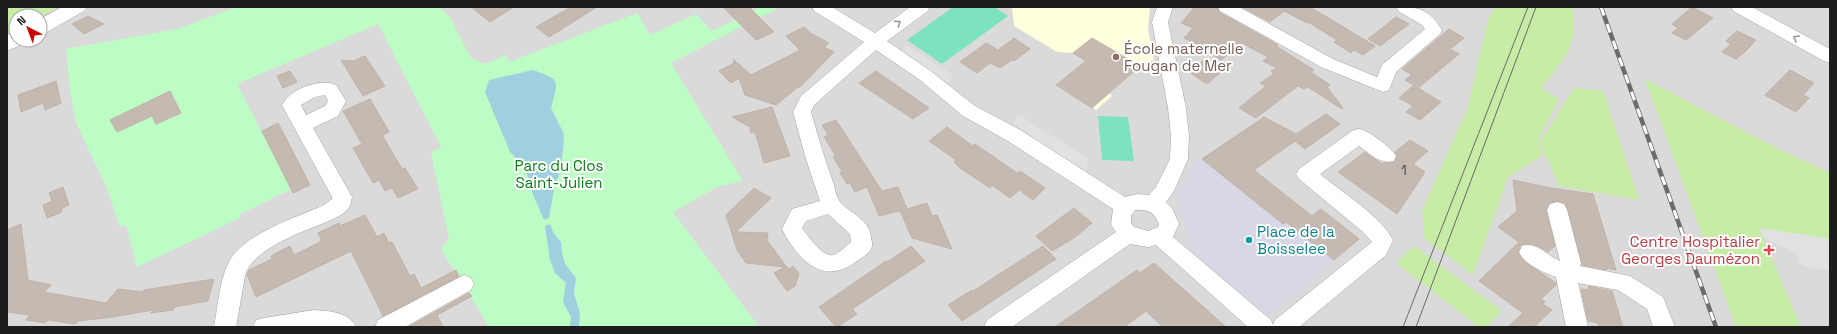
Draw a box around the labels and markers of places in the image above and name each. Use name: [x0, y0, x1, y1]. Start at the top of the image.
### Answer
place label: École maternelle Fougan de Mer: [1124, 39, 1244, 75]
marker: École maternelle Fougan de Mer: [1111, 52, 1121, 62]
place label: Place de la Boisselee: [1257, 222, 1335, 258]
place label: Centre Hospitalier Georges Daumézon: [1621, 232, 1760, 268]
marker: Place de la Boisselee: [1244, 235, 1254, 245]
marker: Centre Hospitalier Georges Daumézon: [1763, 244, 1775, 256]

